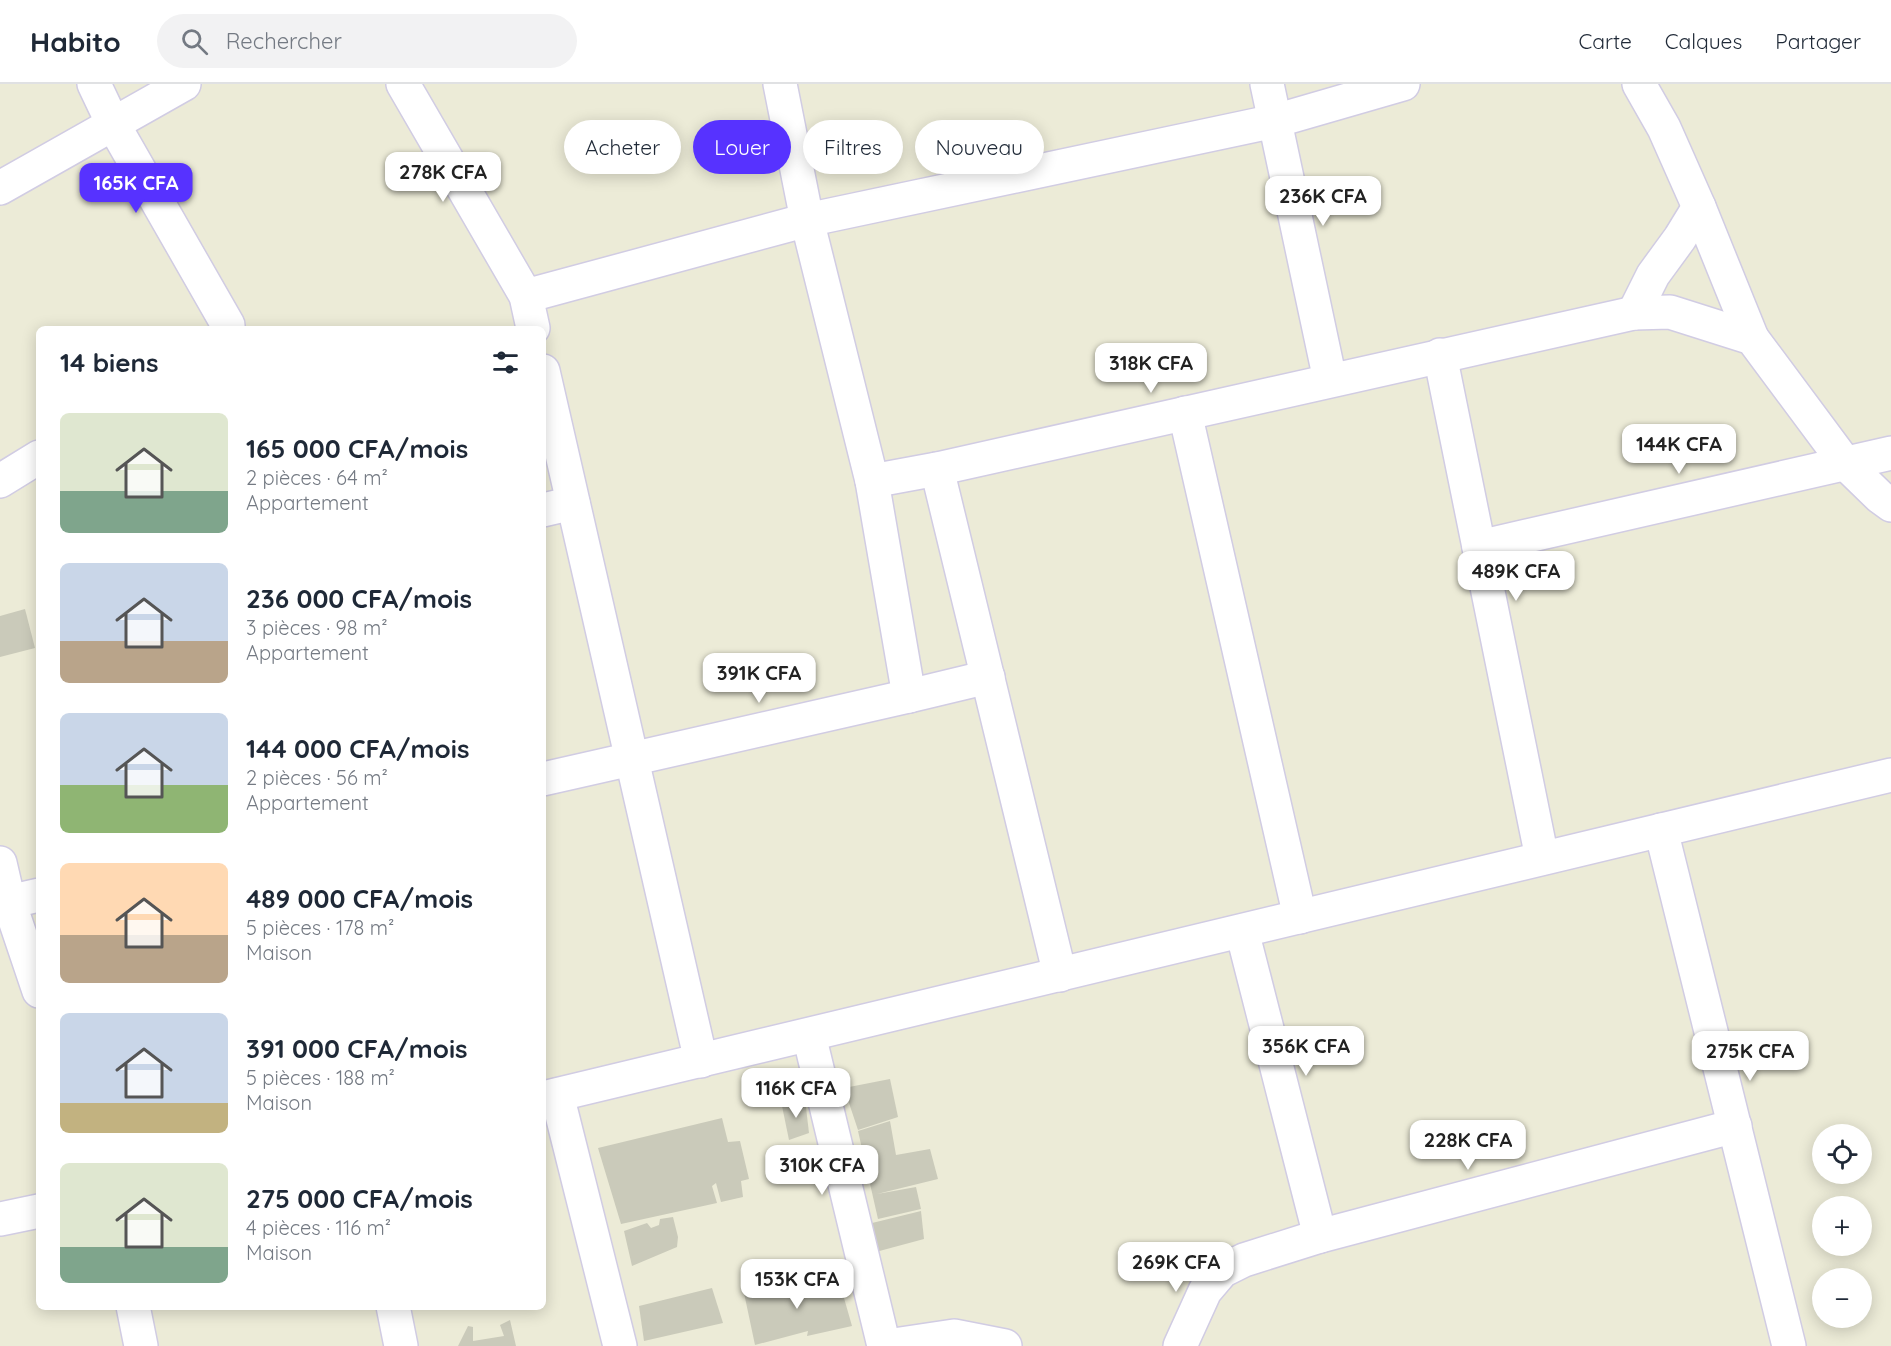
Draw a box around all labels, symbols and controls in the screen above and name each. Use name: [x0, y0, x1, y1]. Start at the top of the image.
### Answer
search box: [157, 14, 577, 68]
text: Habito: [30, 24, 121, 59]
icon: search: [178, 25, 211, 58]
text: Rechercher: [226, 27, 342, 55]
text: Carte: [1578, 28, 1632, 54]
text: Calques: [1665, 28, 1742, 54]
text: Partager: [1775, 28, 1861, 54]
chip: Acheter: [564, 120, 681, 174]
chip: Louer: [693, 120, 791, 174]
chip: Filtres: [803, 120, 903, 174]
chip: Nouveau: [915, 120, 1044, 174]
pin: 278K CFA: [381, 152, 505, 203]
text: 278K CFA: [399, 159, 487, 184]
pin: 165K CFA: [74, 163, 198, 214]
text: 165K CFA: [94, 170, 178, 195]
pin: 236K CFA: [1261, 176, 1385, 227]
text: 236K CFA: [1279, 183, 1367, 208]
pin: 318K CFA: [1089, 343, 1213, 394]
text: 14 biens: [60, 346, 159, 379]
icon: filters: [489, 346, 522, 379]
text: 318K CFA: [1109, 350, 1193, 375]
pin: 144K CFA: [1617, 424, 1741, 475]
text: 144K CFA: [1636, 431, 1722, 456]
text: 165 000 CFA/mois: [246, 432, 468, 465]
icon: home: [108, 437, 180, 509]
text: 2 pièces · 64 m²: [246, 465, 388, 490]
text: Appartement: [246, 490, 369, 515]
pin: 489K CFA: [1454, 551, 1578, 602]
text: 489K CFA: [1472, 558, 1560, 583]
text: 236 000 CFA/mois: [246, 582, 472, 615]
icon: home: [108, 587, 180, 659]
text: 3 pièces · 98 m²: [246, 615, 388, 640]
text: Appartement: [246, 640, 369, 665]
pin: 391K CFA: [697, 653, 821, 704]
text: 391K CFA: [717, 660, 801, 685]
text: 144 000 CFA/mois: [246, 732, 469, 765]
icon: home: [108, 737, 180, 809]
text: 2 pièces · 56 m²: [246, 765, 388, 790]
text: Appartement: [246, 790, 369, 815]
text: 489 000 CFA/mois: [246, 882, 473, 915]
icon: home: [108, 887, 180, 959]
text: 5 pièces · 178 m²: [246, 915, 394, 940]
text: Maison: [246, 940, 312, 965]
pin: 356K CFA: [1244, 1026, 1368, 1077]
pin: 275K CFA: [1688, 1031, 1812, 1082]
text: 391 000 CFA/mois: [246, 1032, 468, 1065]
text: 356K CFA: [1262, 1033, 1350, 1058]
icon: home: [108, 1037, 180, 1109]
text: 275K CFA: [1706, 1038, 1794, 1063]
text: 5 pièces · 188 m²: [246, 1065, 395, 1090]
pin: 116K CFA: [734, 1068, 858, 1119]
text: 116K CFA: [755, 1075, 837, 1100]
text: Maison: [246, 1090, 312, 1115]
pin: 228K CFA: [1406, 1120, 1530, 1171]
map controls: [1812, 1124, 1872, 1328]
button: locate: [1812, 1124, 1872, 1184]
text: 228K CFA: [1424, 1127, 1512, 1152]
pin: 310K CFA: [760, 1145, 884, 1196]
text: 310K CFA: [779, 1152, 865, 1177]
text: 275 000 CFA/mois: [246, 1182, 473, 1215]
icon: home: [108, 1187, 180, 1259]
button: +: [1812, 1196, 1872, 1256]
text: 4 pièces · 116 m²: [246, 1215, 391, 1240]
text: Maison: [246, 1240, 312, 1265]
pin: 269K CFA: [1114, 1242, 1238, 1293]
text: 269K CFA: [1132, 1249, 1220, 1274]
pin: 153K CFA: [735, 1259, 859, 1310]
text: 153K CFA: [755, 1266, 839, 1291]
button: −: [1812, 1268, 1872, 1328]

